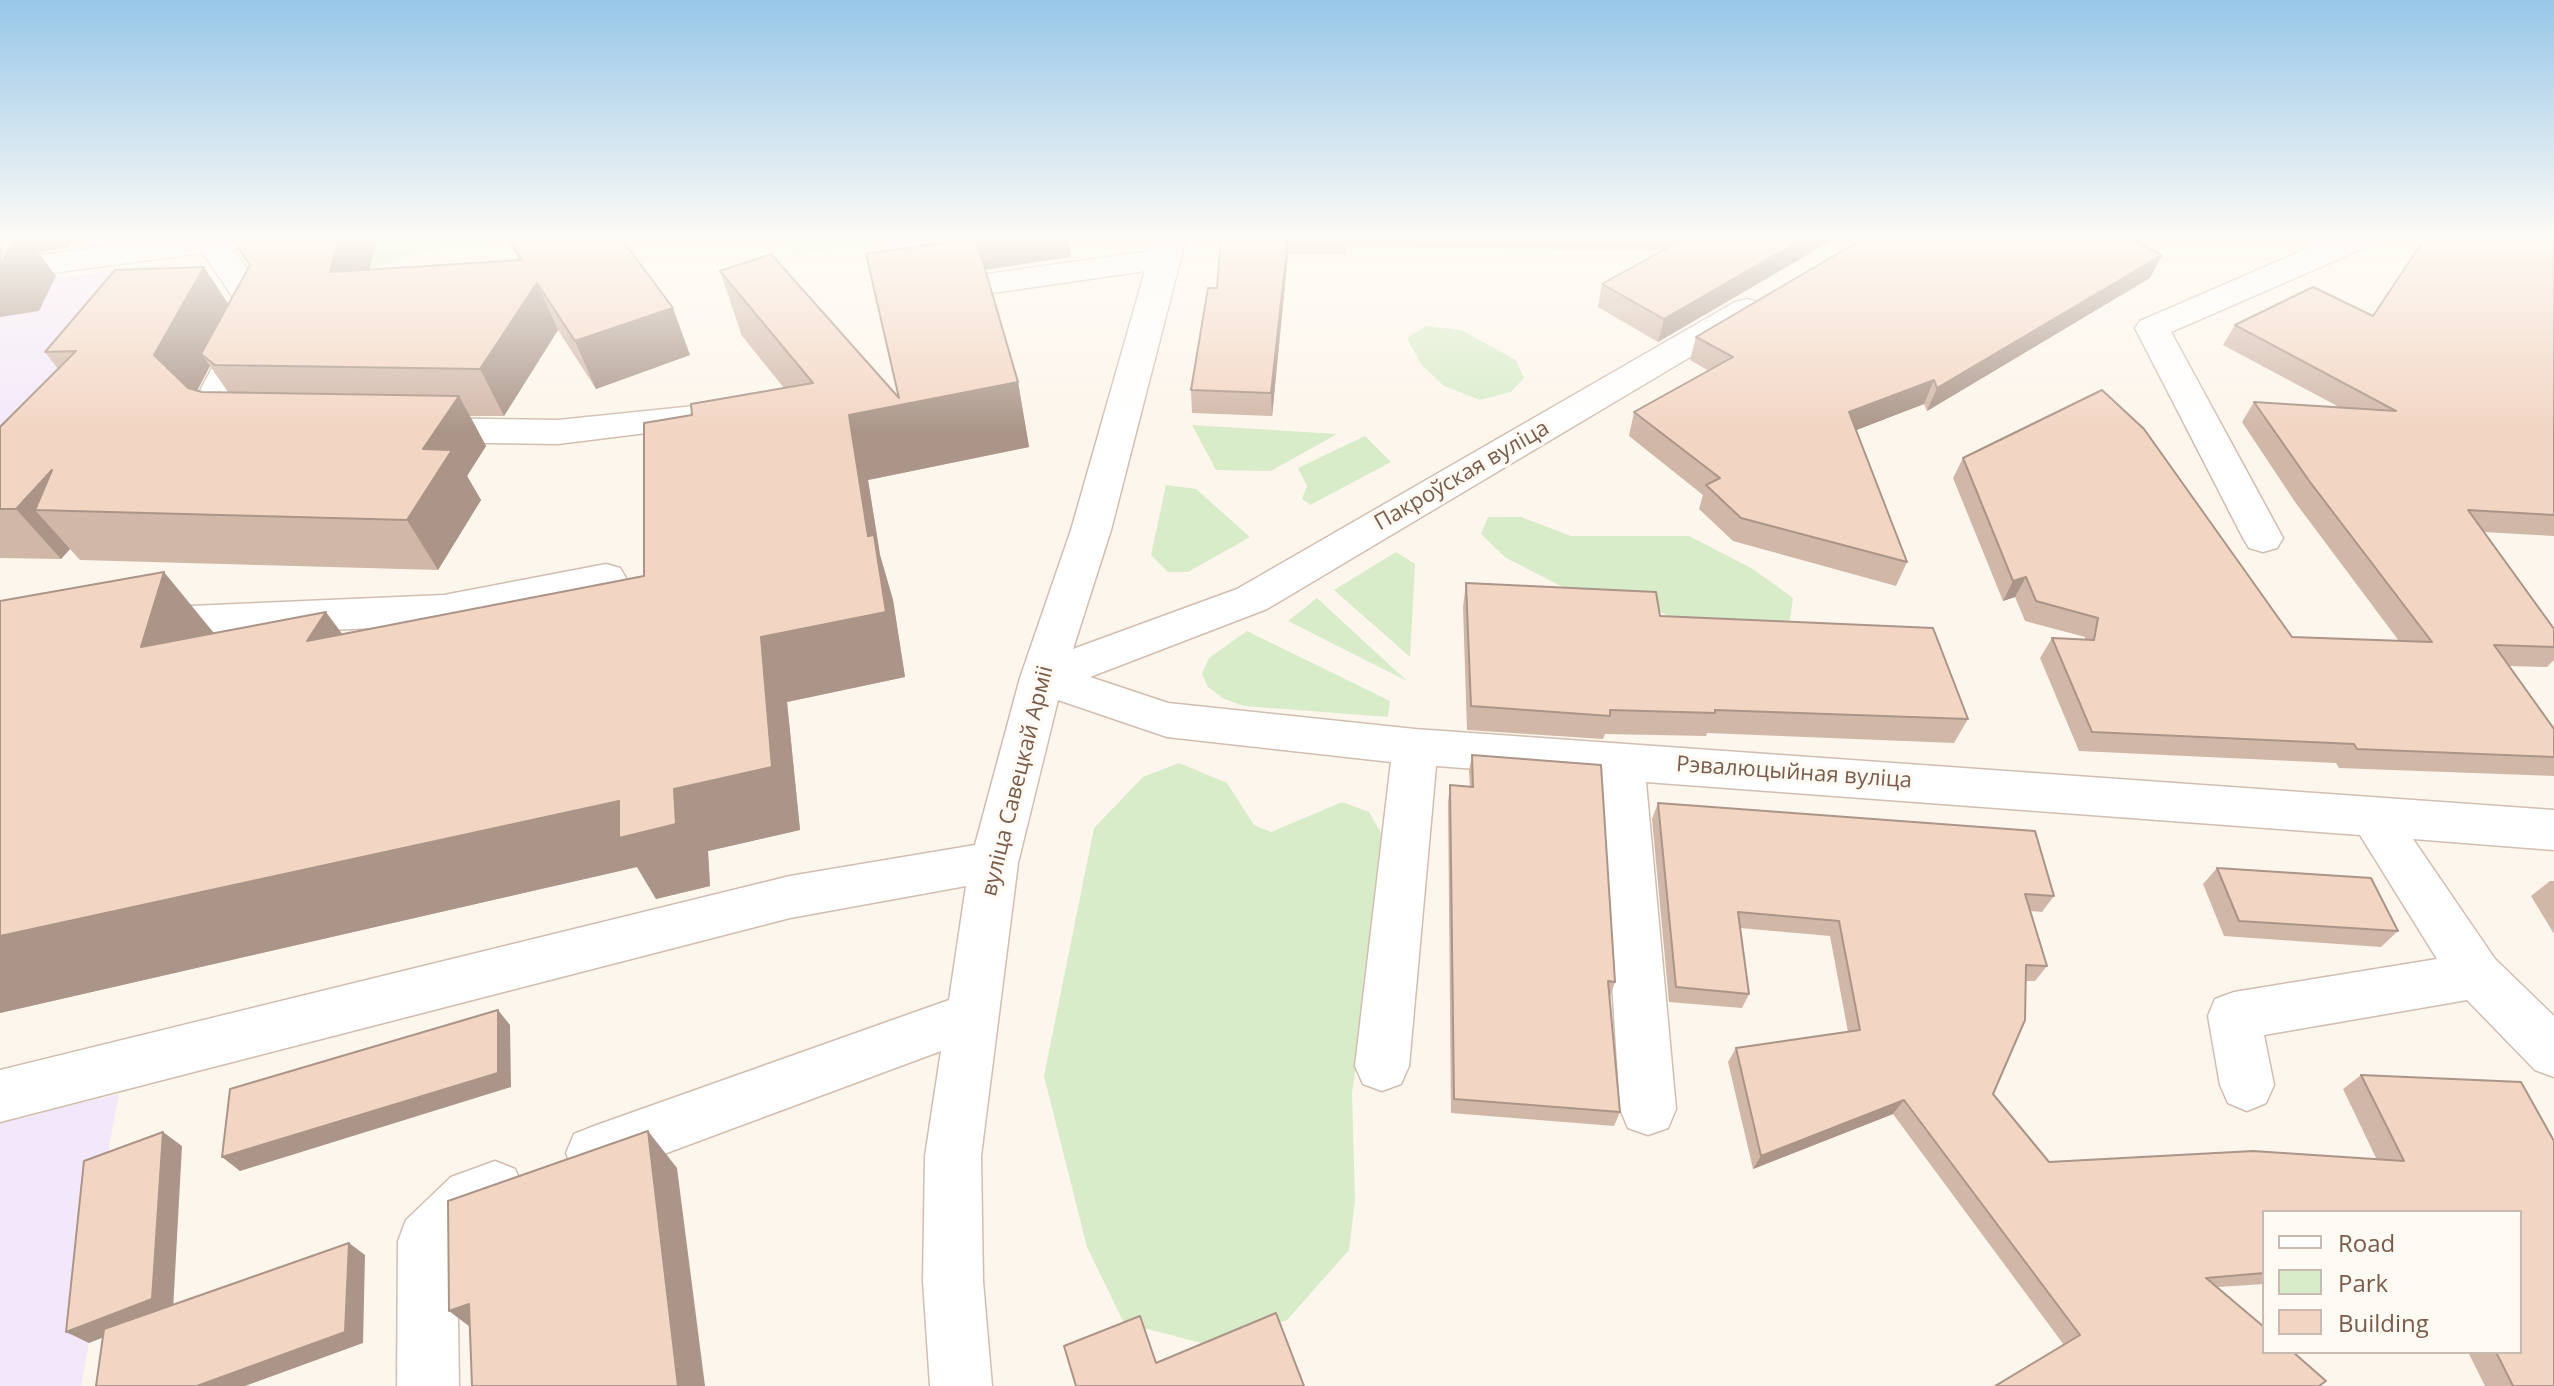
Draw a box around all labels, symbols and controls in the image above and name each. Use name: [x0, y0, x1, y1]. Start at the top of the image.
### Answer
street label: Пакроўская вуліца: [1370, 415, 1554, 537]
street label: вуліца Савецкай Арміі: [977, 663, 1059, 899]
street label: Рэвалюцыйная вуліца: [1675, 752, 1913, 794]
legend: [2262, 1210, 2522, 1354]
text: Road: [2338, 1226, 2395, 1259]
text: Park: [2338, 1266, 2388, 1299]
text: Building: [2338, 1306, 2429, 1339]

